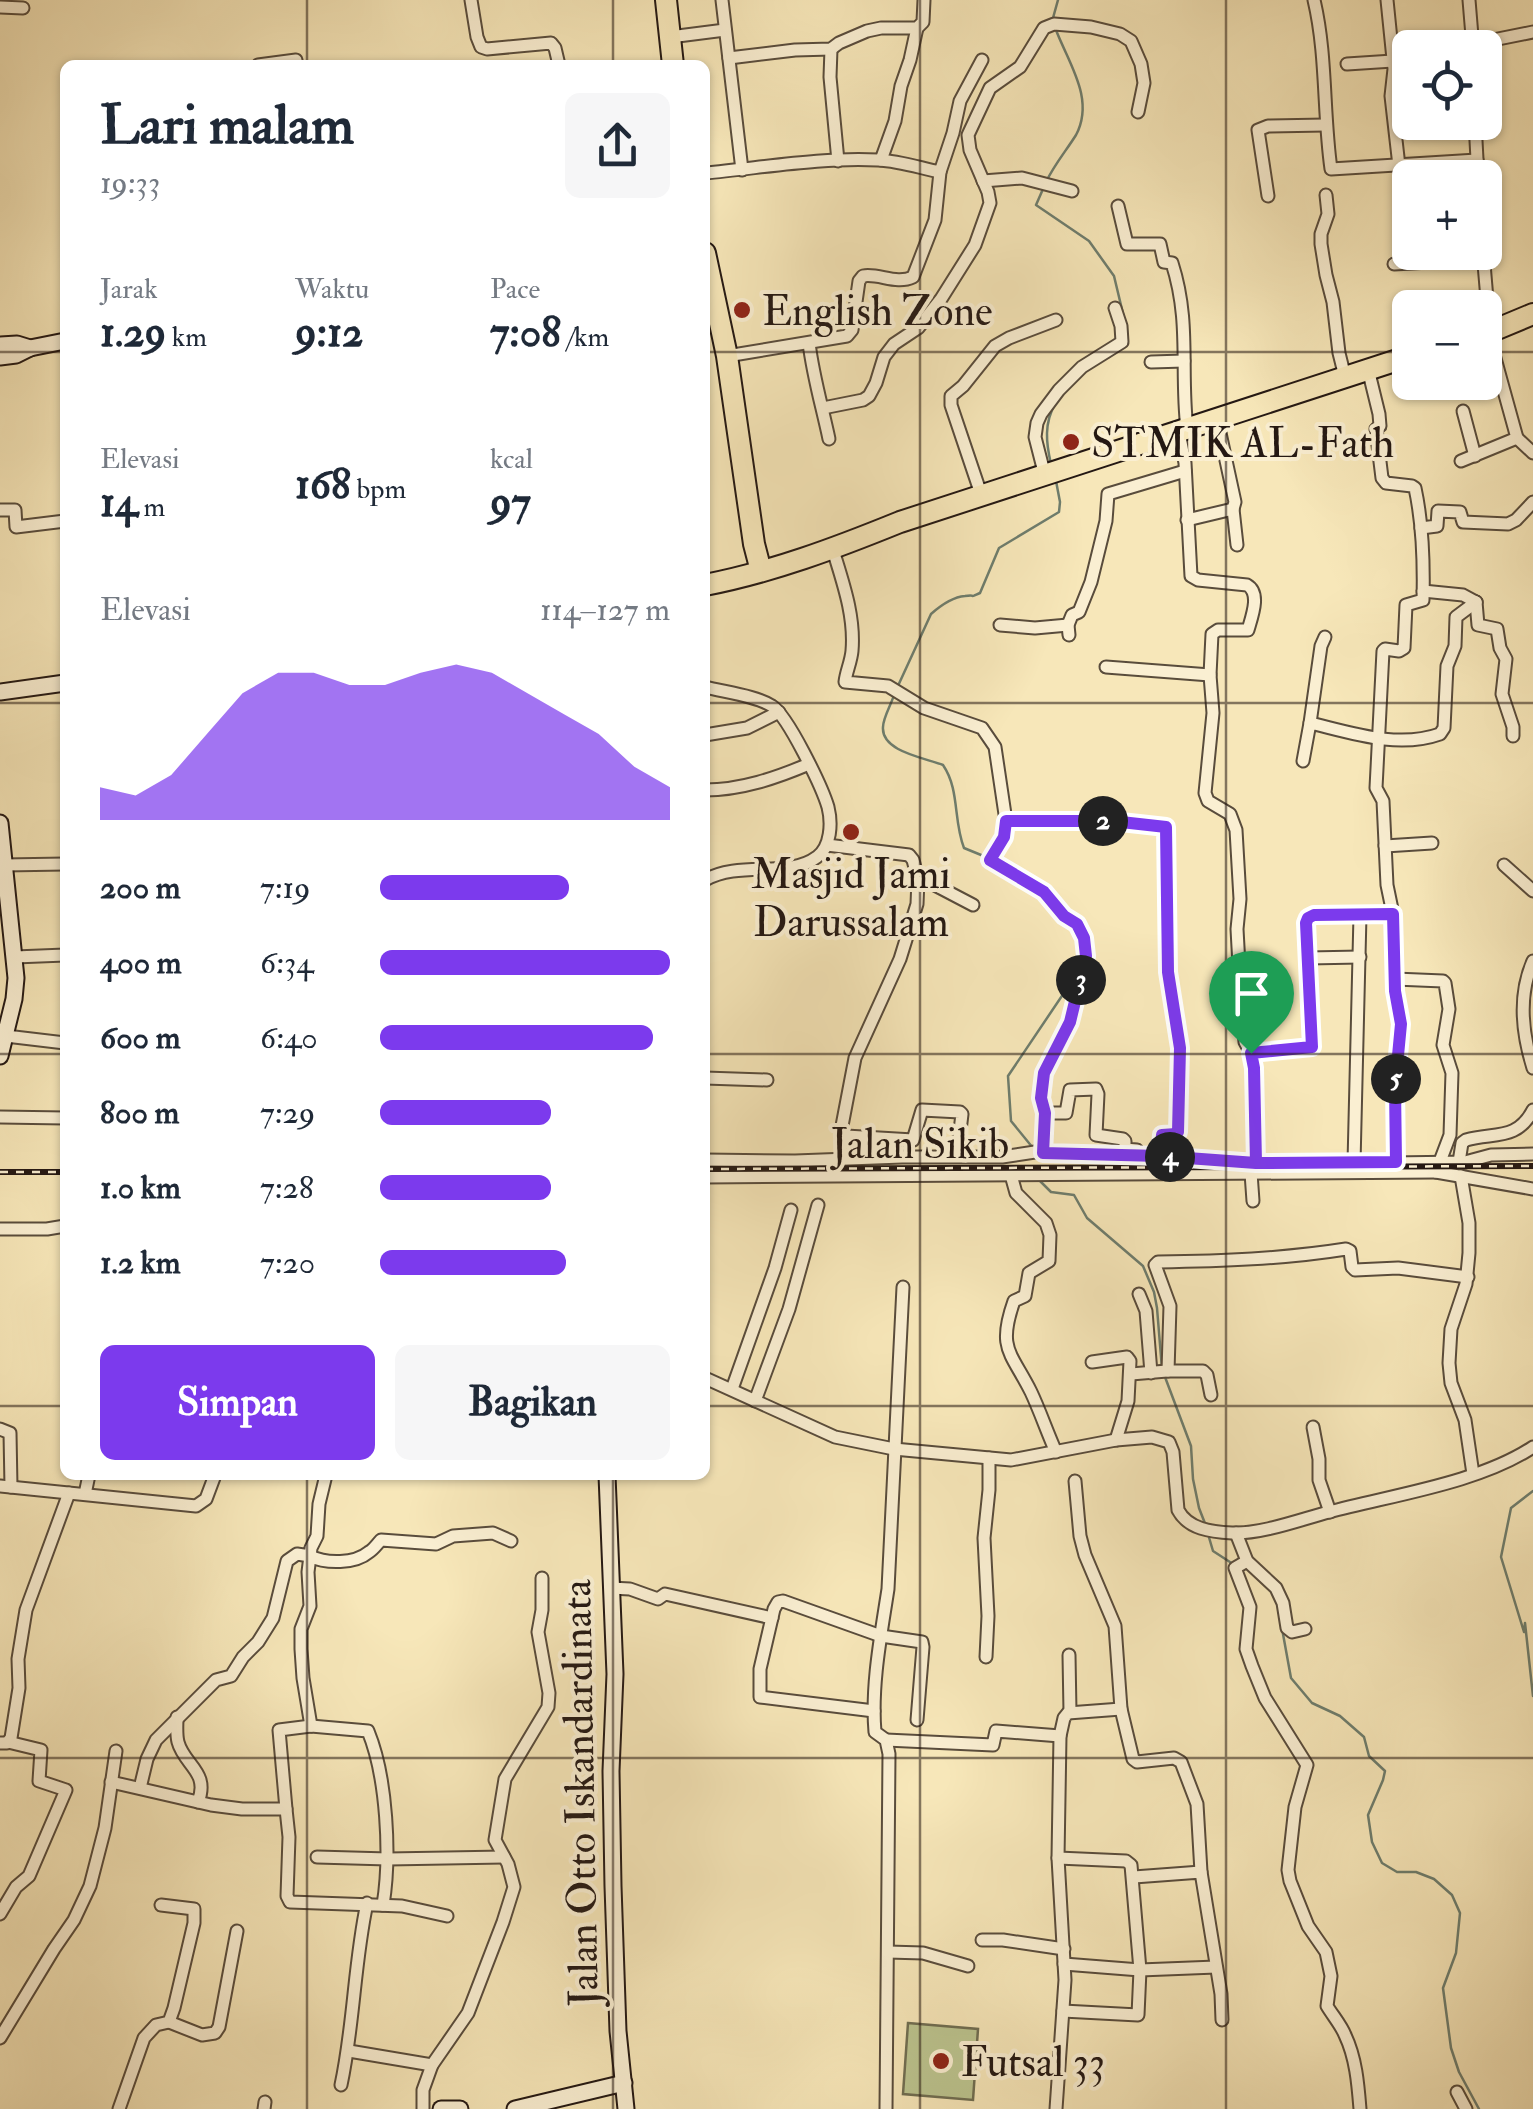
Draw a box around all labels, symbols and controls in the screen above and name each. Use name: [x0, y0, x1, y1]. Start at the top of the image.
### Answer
map controls: [1392, 30, 1502, 400]
button: locate: [1392, 30, 1502, 140]
text: Lari malam: [100, 91, 354, 160]
button: share: [565, 93, 670, 198]
button: +: [1392, 160, 1502, 270]
text: 19:33: [100, 163, 160, 203]
text: Jarak: [100, 272, 158, 307]
text: Waktu: [295, 272, 369, 307]
text: Pace: [490, 272, 540, 307]
place label: English Zone: [762, 286, 993, 338]
button: −: [1392, 290, 1502, 400]
marker: English Zone: [731, 299, 753, 321]
text: 1.29: [100, 307, 166, 359]
text: 9:12: [295, 307, 363, 359]
text: 7:08: [490, 307, 561, 359]
text: km: [166, 320, 207, 355]
text: /km: [561, 320, 609, 355]
place label: STMIK AL-Fath: [1091, 418, 1394, 470]
marker: STMIK AL-Fath: [1060, 431, 1082, 453]
text: Elevasi: [100, 442, 179, 477]
text: kcal: [490, 442, 533, 477]
text: 168: [295, 459, 351, 511]
text: bpm: [351, 472, 406, 507]
text: 14: [100, 477, 138, 529]
text: 97: [490, 477, 531, 529]
text: m: [138, 490, 165, 525]
text: Elevasi: [100, 590, 191, 630]
text: 114–127 m: [540, 590, 670, 630]
pin: 2: [1078, 796, 1128, 846]
text: 2: [1096, 803, 1110, 838]
marker: Masjid Jami Darussalam: [840, 821, 862, 843]
place label: Masjid Jami Darussalam: [751, 849, 951, 949]
text: 200 m: [100, 868, 181, 908]
text: 7:19: [260, 868, 310, 908]
text: 400 m: [100, 943, 182, 983]
text: 6:34: [260, 943, 313, 983]
pin: [1209, 951, 1294, 1054]
pin: 3: [1056, 955, 1106, 1005]
text: 3: [1076, 962, 1086, 997]
icon: arrive: [1224, 966, 1279, 1021]
text: 600 m: [100, 1018, 181, 1058]
text: 6:40: [260, 1018, 318, 1058]
pin: 5: [1371, 1054, 1421, 1104]
text: 5: [1390, 1061, 1402, 1096]
text: 800 m: [100, 1093, 179, 1133]
text: 7:29: [260, 1093, 315, 1133]
street label: Jalan Sikib: [830, 1119, 1009, 1171]
pin: 4: [1145, 1132, 1195, 1182]
text: 4: [1162, 1139, 1178, 1174]
text: 1.0 km: [100, 1168, 181, 1208]
text: 7:28: [260, 1168, 314, 1208]
text: 1.2 km: [100, 1243, 181, 1283]
text: 7:20: [260, 1243, 315, 1283]
button: Simpan: [100, 1345, 375, 1460]
button: Bagikan: [395, 1345, 670, 1460]
street label: Jalan Otto Iskandardinata: [551, 1578, 611, 2008]
place label: Futsal 33: [961, 2037, 1105, 2089]
marker: Futsal 33: [930, 2050, 952, 2072]

